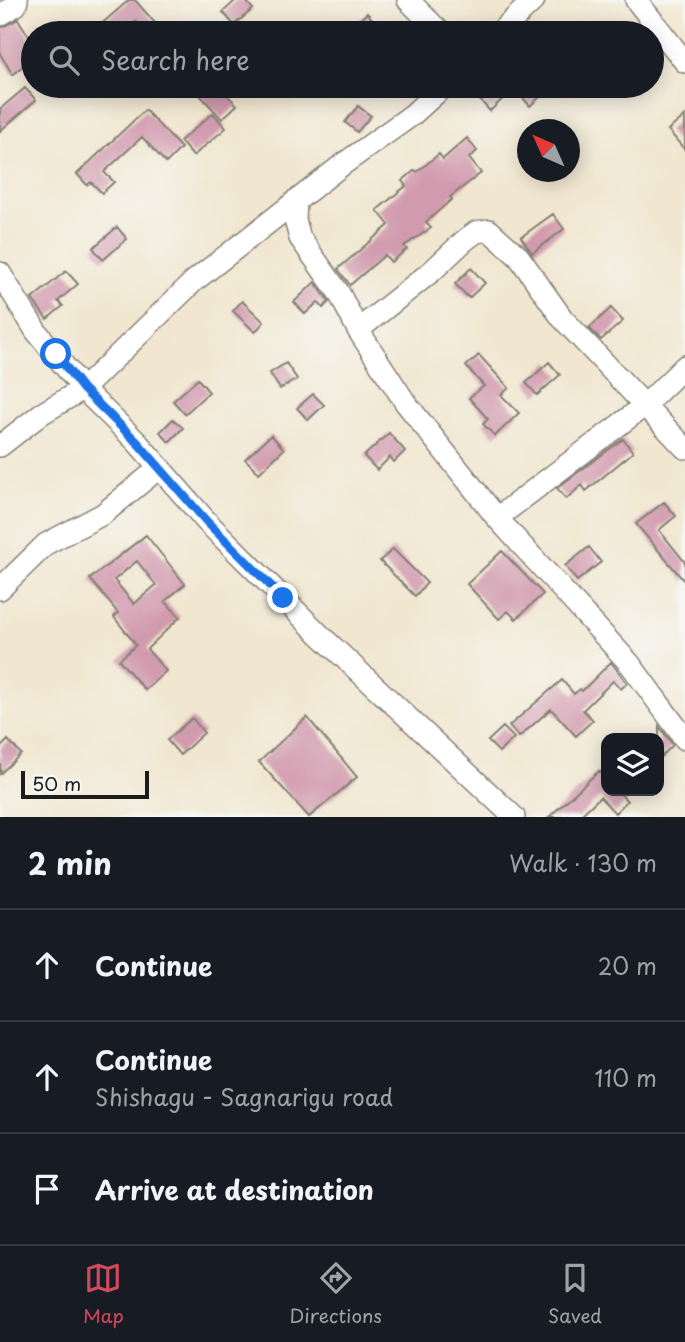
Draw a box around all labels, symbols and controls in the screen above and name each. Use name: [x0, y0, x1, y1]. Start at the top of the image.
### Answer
search box: [21, 21, 664, 98]
text: Search here: [101, 40, 250, 79]
icon: search: [45, 41, 83, 79]
north arrow: [517, 119, 580, 182]
route start: [40, 338, 71, 369]
route end: [267, 582, 298, 613]
map controls: [601, 733, 664, 796]
button: layers: [601, 733, 664, 796]
scale bar: [21, 768, 149, 800]
text: 50 m: [32, 769, 81, 797]
text: 2 min: [28, 840, 112, 885]
text: Walk · 130 m: [509, 845, 657, 880]
icon: ahead: [28, 946, 66, 984]
text: Continue: [95, 946, 212, 985]
text: 20 m: [598, 948, 657, 983]
text: Continue: [95, 1040, 212, 1079]
icon: ahead: [28, 1058, 66, 1096]
text: 110 m: [595, 1060, 657, 1095]
text: Shishagu - Sagnarigu road: [95, 1079, 393, 1114]
icon: arrive: [28, 1170, 66, 1208]
text: Arrive at destination: [95, 1170, 374, 1209]
tab: Map: [83, 1259, 124, 1329]
tab: Directions: [290, 1259, 382, 1329]
tab: Saved: [548, 1259, 602, 1329]

